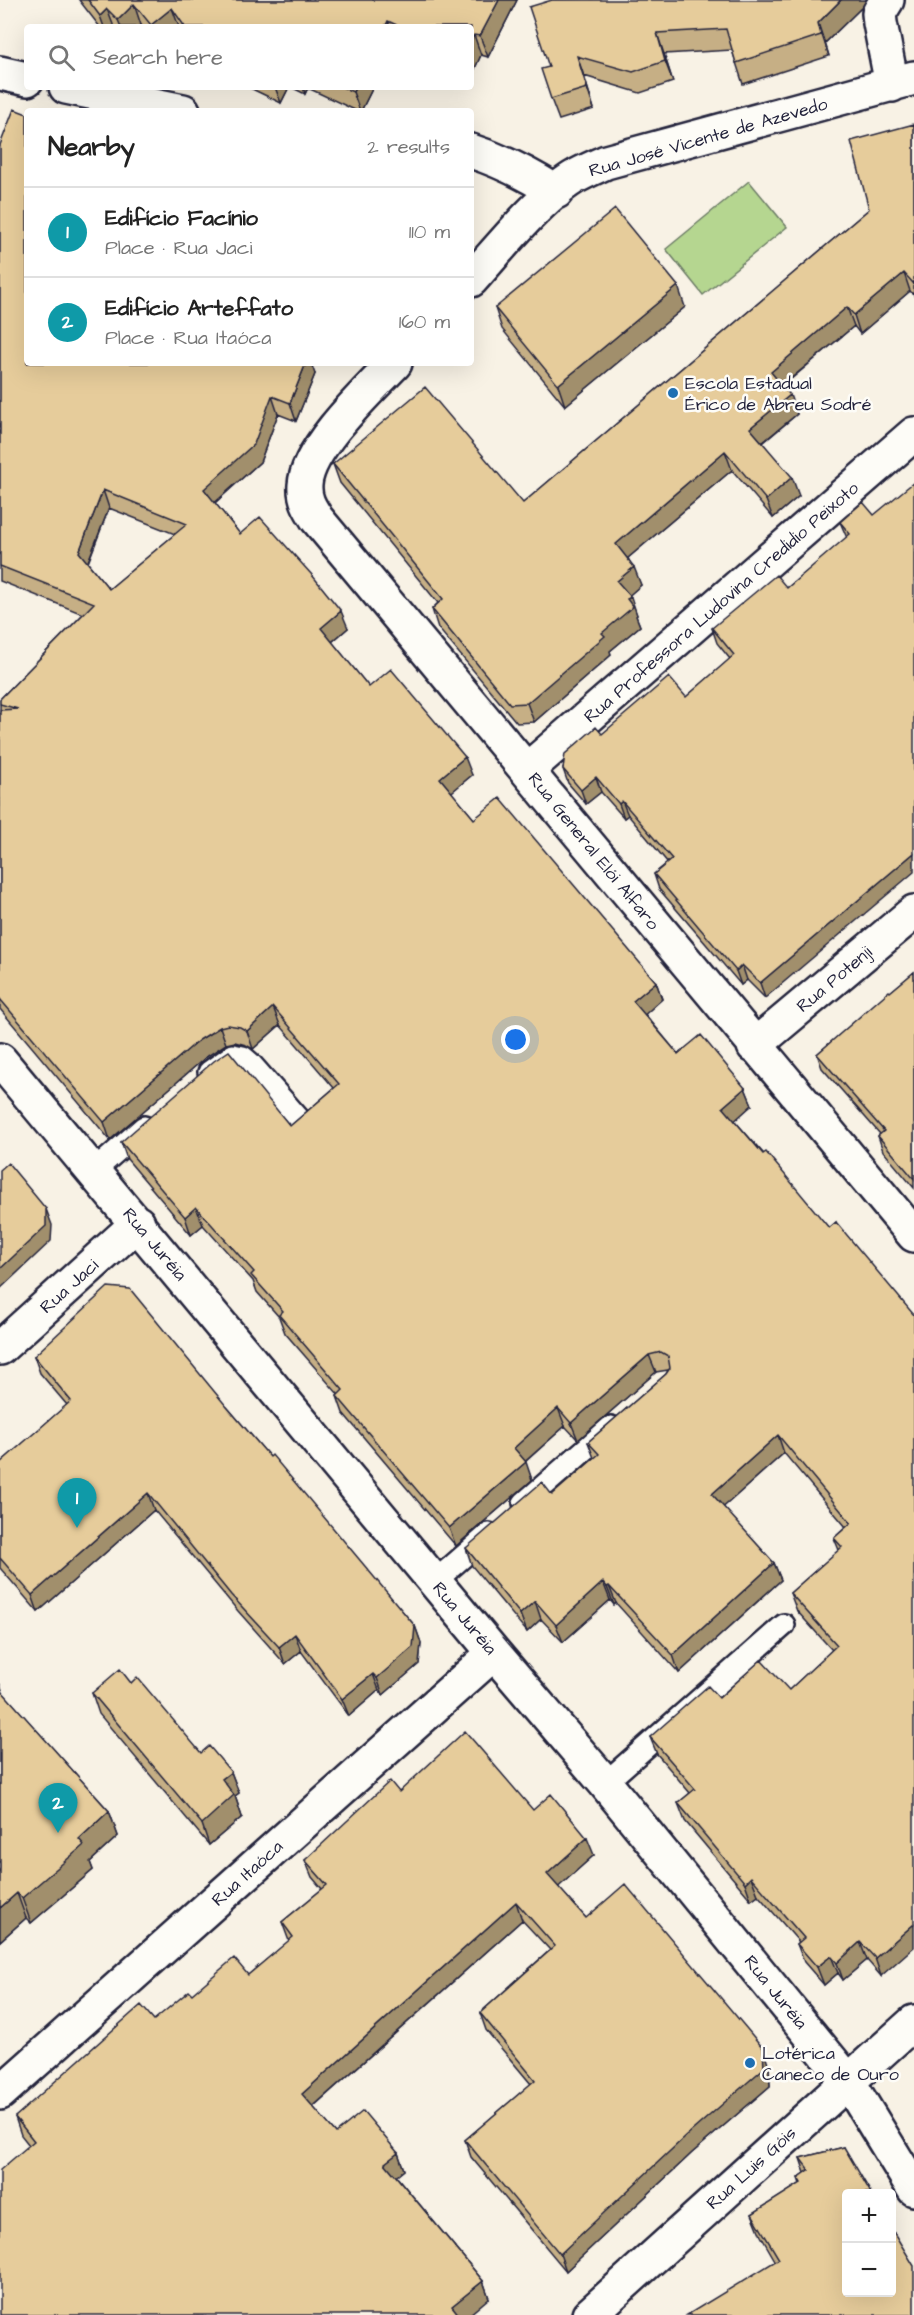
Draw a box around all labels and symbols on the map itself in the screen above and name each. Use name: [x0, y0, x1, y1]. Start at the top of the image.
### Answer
street label: Rua José Vicente de Azevedo: [586, 91, 830, 184]
place label: Escola Estadual Érico de Abreu Sodré: [685, 371, 872, 417]
marker: Escola Estadual Érico de Abreu Sodré: [666, 386, 680, 400]
street label: Rua Professora Ludovina Credidio Peixoto: [579, 476, 864, 729]
street label: Rua General Elói Alfaro: [522, 767, 665, 935]
street label: Rua Potenji: [791, 940, 878, 1018]
your location: [501, 1025, 530, 1054]
street label: Rua Juréia: [117, 1202, 193, 1286]
street label: Rua Jaci: [35, 1253, 104, 1319]
pin: 1: [58, 1478, 97, 1528]
street label: Rua Juréia: [427, 1576, 503, 1660]
pin: 2: [38, 1784, 78, 1833]
street label: Rua Itaóca: [206, 1835, 288, 1912]
street label: Rua Juréia: [738, 1950, 813, 2035]
place label: Lotérica Caneco de Ouro: [762, 2041, 899, 2087]
marker: Lotérica Caneco de Ouro: [743, 2056, 757, 2070]
street label: Rua Luis Góis: [701, 2121, 802, 2216]

